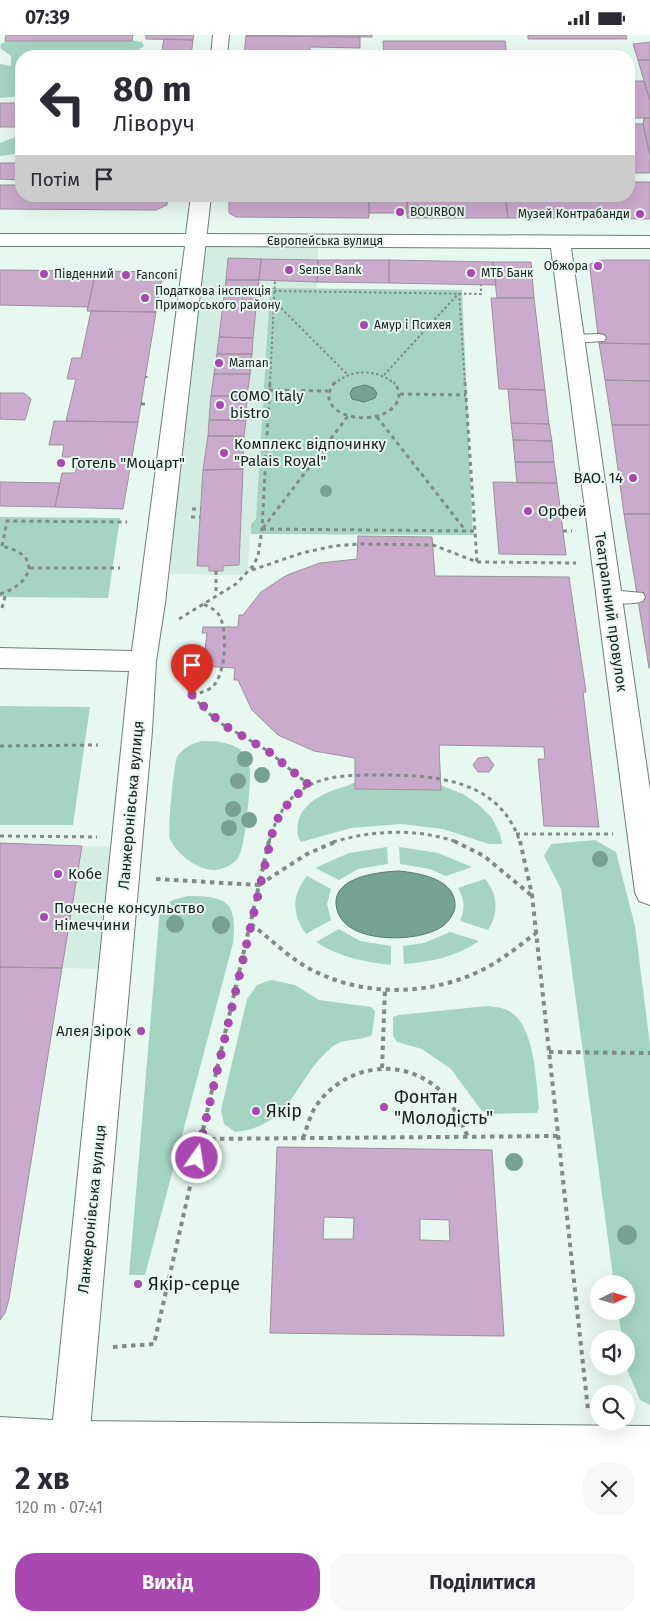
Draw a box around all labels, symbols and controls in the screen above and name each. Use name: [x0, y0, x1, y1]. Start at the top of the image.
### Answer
text: 07:39: [25, 6, 70, 29]
text: 80 m: [113, 68, 192, 110]
icon: left: [30, 70, 95, 135]
text: Ліворуч: [113, 110, 195, 137]
icon: arrive: [90, 165, 118, 193]
text: Потім: [30, 168, 80, 191]
place label: BOURBON: [410, 205, 465, 219]
marker: BOURBON: [394, 206, 406, 218]
place label: Музей Контрабанди: [518, 207, 630, 221]
marker: Музей Контрабанди: [634, 208, 646, 220]
street label: Європейська вулиця: [267, 234, 383, 248]
place label: Обжора: [544, 259, 588, 273]
marker: Обжора: [592, 260, 604, 272]
place label: Sense Bank: [299, 263, 362, 277]
marker: Sense Bank: [283, 264, 295, 276]
place label: МТБ Банк: [481, 266, 534, 280]
place label: Південний: [54, 267, 114, 281]
marker: МТБ Банк: [465, 267, 477, 279]
marker: Південний: [38, 268, 50, 280]
place label: Fanconi: [136, 268, 178, 282]
marker: Fanconi: [120, 269, 132, 281]
place label: Податкова інспекція Приморського району: [155, 284, 281, 312]
marker: Податкова інспекція Приморського району: [139, 292, 151, 304]
place label: Амур і Психея: [374, 318, 451, 332]
marker: Амур і Психея: [358, 319, 370, 331]
place label: Maman: [229, 356, 269, 370]
marker: Maman: [213, 357, 225, 369]
place label: COMO Italy bistro: [230, 387, 304, 422]
marker: COMO Italy bistro: [214, 399, 226, 411]
place label: Комплекс відпочинку "Palais Royal": [234, 435, 387, 470]
marker: Комплекс відпочинку "Palais Royal": [218, 447, 230, 459]
place label: Готель "Моцарт": [71, 454, 185, 472]
marker: Готель "Моцарт": [55, 457, 67, 469]
place label: BAO. 14: [573, 469, 623, 487]
marker: BAO. 14: [627, 472, 639, 484]
place label: Орфей: [538, 502, 587, 520]
marker: Орфей: [522, 505, 534, 517]
street label: Театральний провулок: [591, 531, 631, 693]
pin: [171, 644, 213, 695]
icon: arrive: [178, 651, 206, 679]
street label: Ланжеронівська вулиця: [115, 720, 147, 890]
place label: Кобе: [68, 865, 102, 883]
marker: Кобе: [52, 868, 64, 880]
place label: Почесне консульство Німеччини: [54, 899, 205, 934]
marker: Почесне консульство Німеччини: [38, 911, 50, 923]
place label: Алея Зірок: [56, 1022, 131, 1040]
marker: Алея Зірок: [135, 1025, 147, 1037]
place label: Фонтан "Молодість": [394, 1086, 493, 1129]
place label: Якір: [266, 1100, 302, 1122]
marker: Фонтан "Молодість": [378, 1101, 390, 1113]
marker: Якір: [250, 1105, 262, 1117]
street label: Ланжеронівська вулиця: [74, 1124, 110, 1294]
position arrow: [170, 1131, 222, 1183]
place label: Якір-серце: [148, 1273, 240, 1295]
north arrow: [590, 1275, 635, 1320]
map controls: [590, 1275, 635, 1430]
marker: Якір-серце: [132, 1278, 144, 1290]
button: sound: [590, 1330, 635, 1375]
button: search: [590, 1385, 635, 1430]
text: 2 хв: [15, 1461, 70, 1497]
button: close: [583, 1463, 635, 1515]
text: 120 m · 07:41: [15, 1498, 103, 1517]
button: Вихід: [15, 1553, 320, 1611]
button: Поділитися: [330, 1553, 635, 1611]

